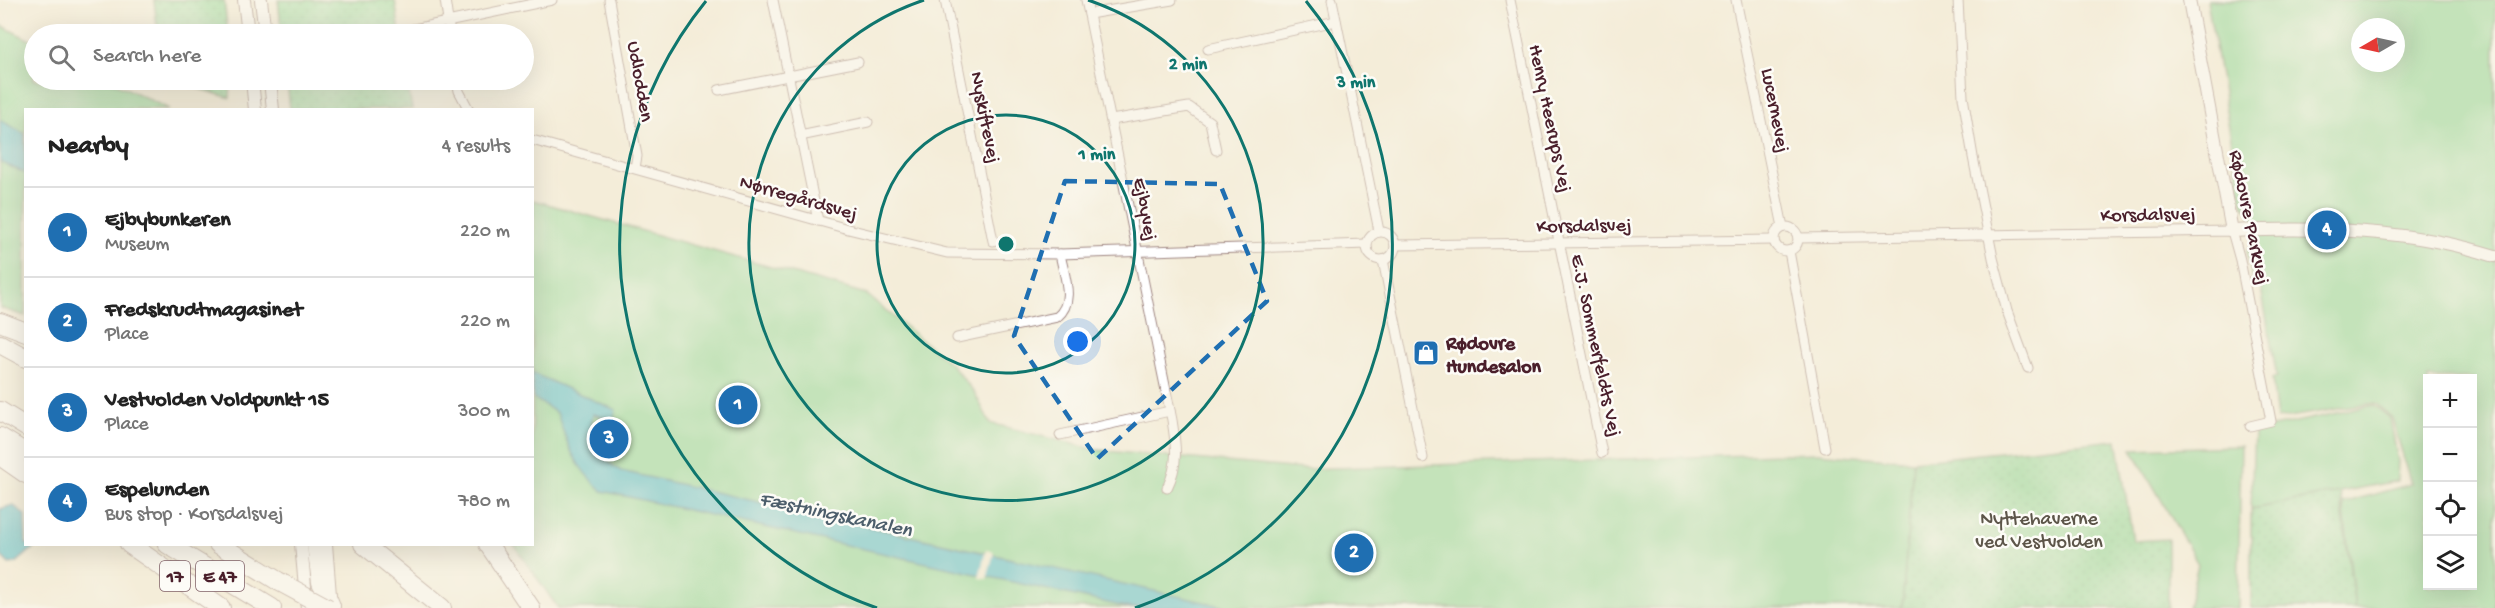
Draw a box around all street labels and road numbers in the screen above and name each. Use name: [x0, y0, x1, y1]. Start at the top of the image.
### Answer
street label: Udlodden: [620, 40, 657, 124]
street label: Henry Heerups Vej: [1522, 43, 1575, 195]
street label: Lucernevej: [1754, 66, 1793, 155]
street label: Nyskiftevej: [963, 70, 1004, 166]
street label: Rødovre Parkvej: [2222, 148, 2273, 287]
street label: Nørregårdsvej: [736, 171, 860, 227]
street label: Ejbyvej: [1126, 176, 1161, 243]
street label: Korsdalsvej: [2100, 204, 2196, 229]
street label: Korsdalsvej: [1536, 215, 1632, 240]
street label: E.J. Sommerfeldts Vej: [1564, 252, 1625, 439]
road number: 17: [160, 561, 190, 591]
road number: E 47: [196, 561, 244, 591]

